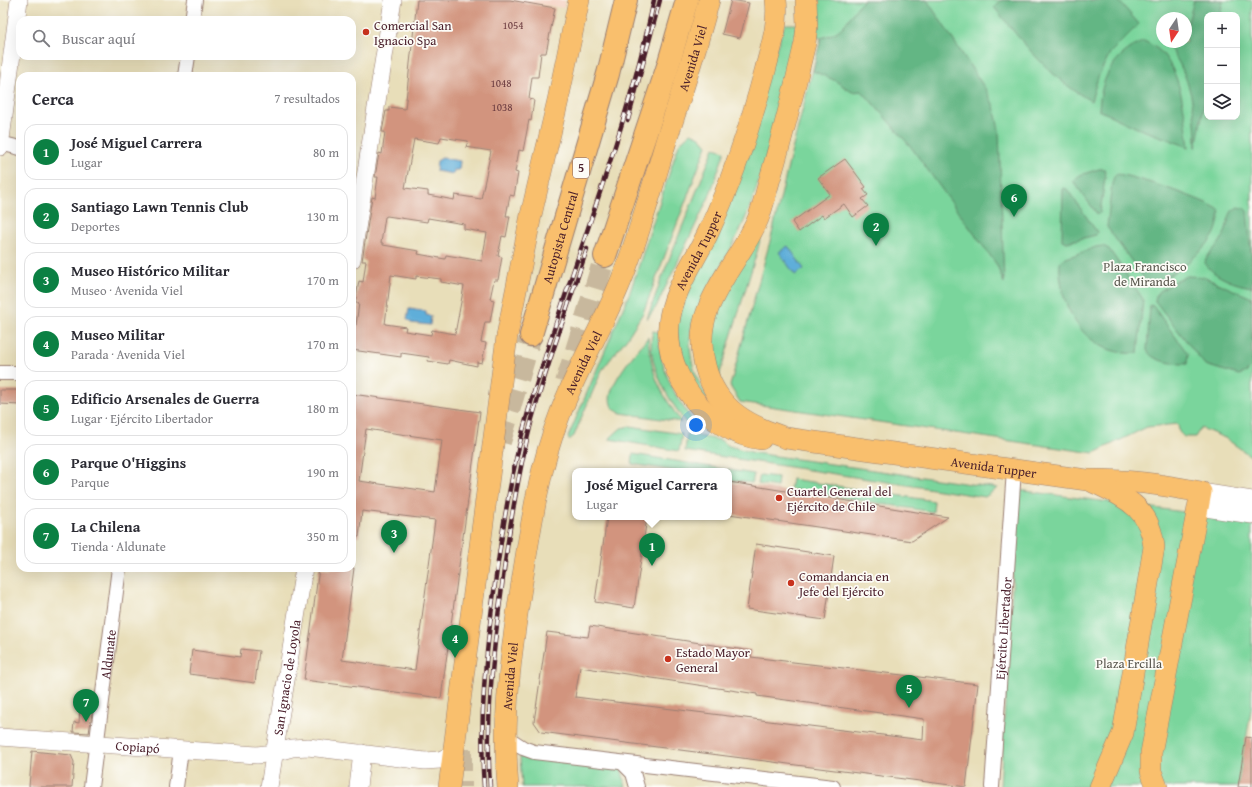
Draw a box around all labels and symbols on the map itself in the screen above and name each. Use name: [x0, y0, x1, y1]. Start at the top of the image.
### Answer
north arrow: [1156, 12, 1192, 48]
place label: Comercial San Ignacio Spa: [374, 16, 452, 50]
house number: 1054: [502, 17, 524, 33]
street label: Avenida Viel: [674, 23, 712, 94]
marker: Comercial San Ignacio Spa: [361, 27, 371, 37]
house number: 1048: [490, 75, 512, 91]
house number: 1038: [491, 99, 513, 115]
road number: 5: [573, 158, 589, 178]
pin: 6: [1001, 184, 1027, 217]
street label: Autopista Central: [538, 188, 583, 286]
street label: Avenida Tupper: [671, 208, 727, 293]
pin: 2: [863, 213, 889, 246]
park label: Plaza Francisco de Miranda: [1103, 257, 1187, 291]
street label: Avenida Viel: [560, 327, 607, 397]
your location: [686, 415, 706, 435]
street label: Avenida Tupper: [950, 452, 1038, 483]
place label: Cuartel General del Ejército de Chile: [787, 482, 892, 516]
marker: Cuartel General del Ejército de Chile: [774, 493, 784, 503]
pin: 3: [381, 520, 407, 553]
pin: 1: [639, 533, 665, 566]
place label: Comandancia en Jefe del Ejército: [797, 567, 890, 601]
street label: Ejército Libertador: [990, 576, 1017, 680]
marker: Comandancia en Jefe del Ejército: [786, 578, 796, 588]
street label: San Ignacio de Loyola: [268, 617, 306, 737]
pin: 4: [442, 625, 468, 658]
street label: Aldunate: [96, 628, 121, 680]
street label: Avenida Viel: [498, 641, 523, 711]
place label: Estado Mayor General: [676, 643, 751, 677]
marker: Estado Mayor General: [663, 654, 673, 664]
park label: Plaza Ercilla: [1096, 654, 1163, 673]
pin: 5: [896, 675, 922, 708]
pin: 7: [73, 689, 99, 722]
street label: Copiapó: [115, 736, 161, 758]

